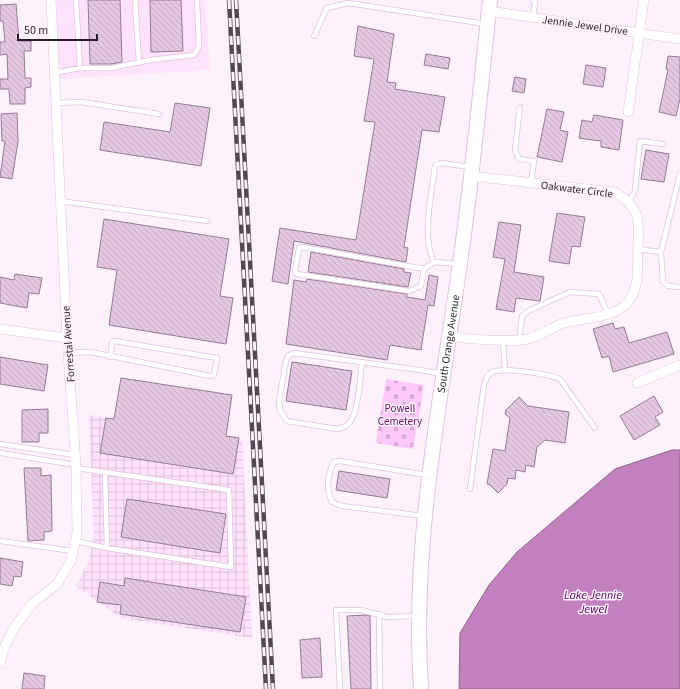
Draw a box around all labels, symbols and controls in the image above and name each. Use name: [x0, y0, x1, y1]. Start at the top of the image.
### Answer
street label: Jennie Jewel Drive: [541, 12, 629, 39]
scale bar: [18, 16, 97, 42]
text: 50 m: [24, 22, 48, 39]
street label: Oakwater Circle: [540, 178, 614, 201]
street label: South Orange Avenue: [434, 293, 463, 394]
street label: Forrestal Avenue: [58, 305, 79, 383]
park label: Powell Cemetery: [378, 401, 422, 429]
water label: Lake Jennie Jewel: [564, 587, 622, 618]

